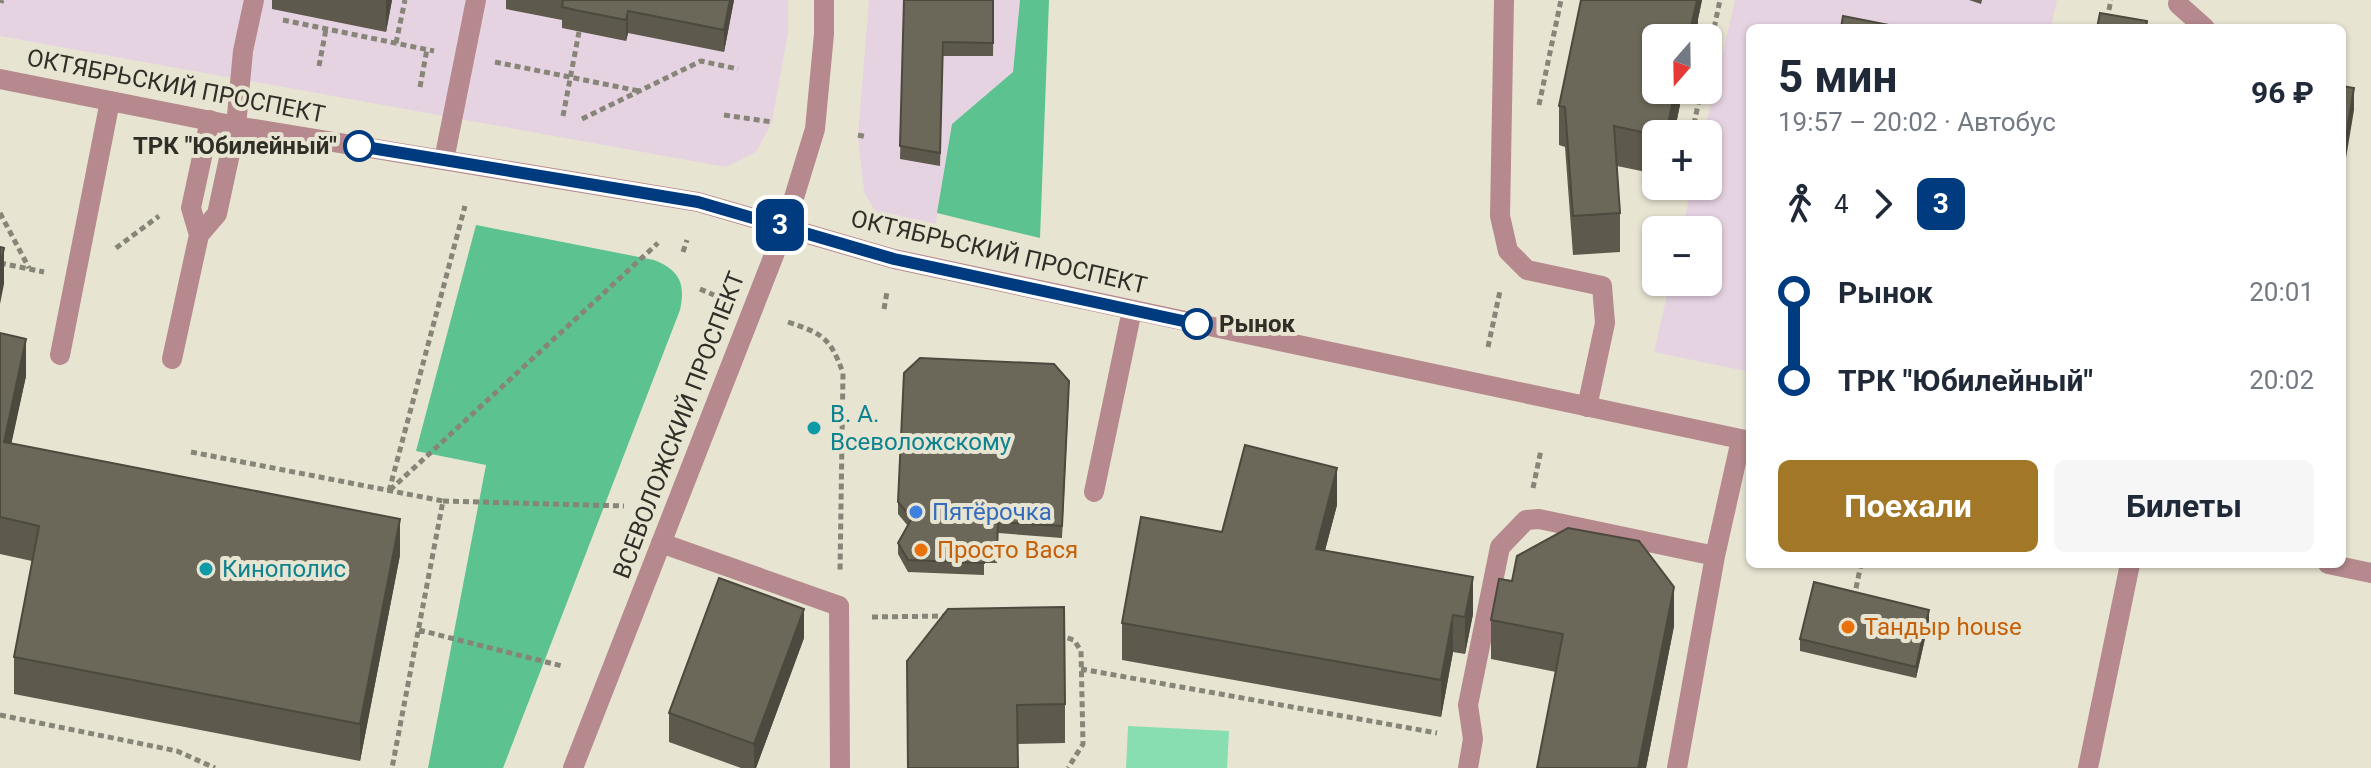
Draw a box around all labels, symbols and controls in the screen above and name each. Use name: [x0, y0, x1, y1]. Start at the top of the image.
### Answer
north arrow: [1642, 24, 1722, 104]
map controls: [1642, 24, 1722, 296]
street label: ОКТЯБРЬСКИЙ ПРОСПЕКТ: [25, 43, 327, 129]
text: 5 мин: [1778, 51, 1897, 103]
text: 96 ₽: [2251, 75, 2314, 110]
text: 19:57 – 20:02 · Автобус: [1778, 107, 2056, 137]
button: +: [1642, 120, 1722, 200]
marker: ТРК "Юбилейный": [344, 131, 374, 161]
place label: ТРК "Юбилейный": [133, 132, 337, 160]
icon: walk: [1778, 182, 1822, 226]
icon: forward: [1861, 182, 1905, 226]
text: 3: [1933, 187, 1949, 220]
text: 4: [1834, 189, 1849, 219]
line badge: 3: [754, 199, 806, 251]
street label: ОКТЯБРЬСКИЙ ПРОСПЕКТ: [848, 204, 1150, 300]
text: 3: [772, 208, 788, 241]
button: −: [1642, 216, 1722, 296]
street label: ВСЕВОЛОЖСКИЙ ПРОСПЕКТ: [607, 268, 751, 582]
text: Рынок: [1838, 275, 1933, 310]
text: 20:01: [2249, 277, 2314, 307]
marker: Рынок: [1182, 309, 1212, 339]
place label: Рынок: [1219, 310, 1295, 338]
text: ТРК "Юбилейный": [1838, 363, 2093, 398]
text: 20:02: [2249, 365, 2314, 395]
place label: В. А. Всеволожскому: [830, 400, 1012, 456]
marker: В. А. Всеволожскому: [805, 419, 823, 437]
button: Поехали: [1778, 460, 2038, 552]
button: Билеты: [2054, 460, 2314, 552]
place label: Пятёрочка: [932, 498, 1052, 526]
marker: Пятёрочка: [907, 503, 925, 521]
place label: Просто Вася: [937, 536, 1078, 564]
marker: Просто Вася: [912, 541, 930, 559]
place label: Кинополис: [222, 555, 346, 583]
marker: Кинополис: [197, 560, 215, 578]
place label: Тандыр house: [1864, 613, 2022, 641]
marker: Тандыр house: [1839, 618, 1857, 636]

